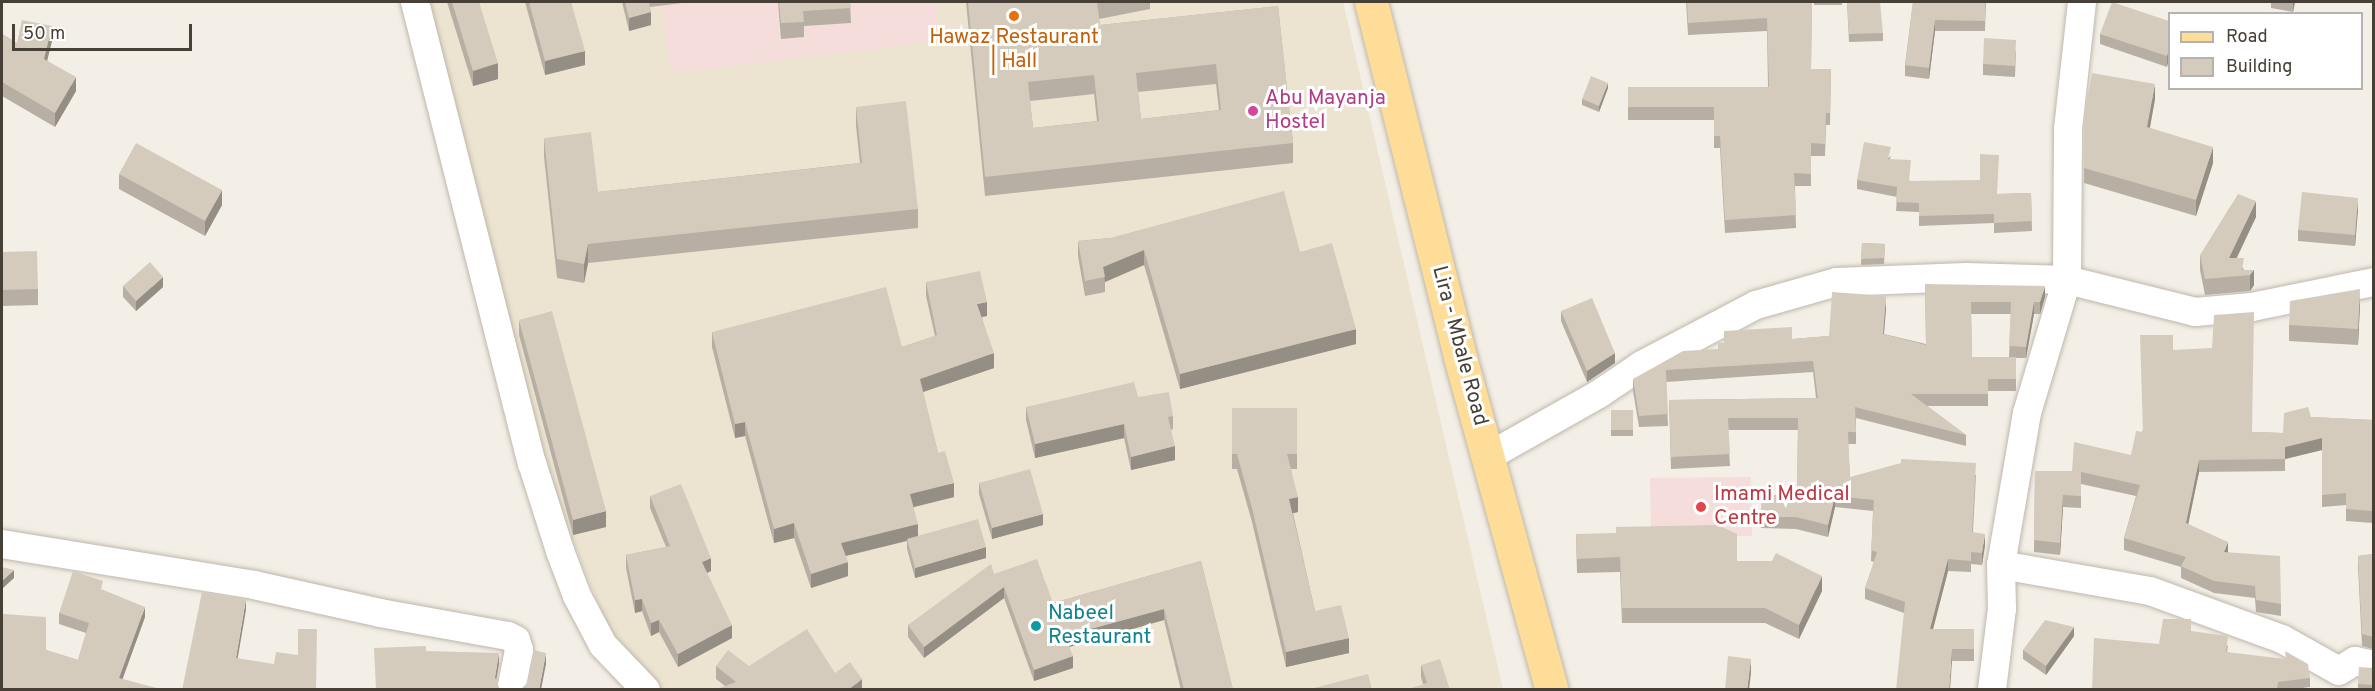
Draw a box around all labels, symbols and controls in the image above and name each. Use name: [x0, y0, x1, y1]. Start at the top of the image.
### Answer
marker: Hawaz Restaurant | Hall: [1007, 9, 1021, 23]
scale bar: [15, 12, 195, 50]
legend: [2168, 12, 2363, 90]
text: 50 m: [23, 23, 65, 46]
place label: Hawaz Restaurant | Hall: [929, 25, 1099, 75]
text: Road: [2226, 26, 2268, 49]
text: Building: [2226, 56, 2292, 79]
place label: Abu Mayanja Hostel: [1265, 86, 1386, 136]
marker: Abu Mayanja Hostel: [1246, 104, 1260, 118]
street label: Lira - Mbale Road: [1426, 263, 1492, 429]
place label: Imami Medical Centre: [1714, 482, 1850, 532]
marker: Imami Medical Centre: [1692, 498, 1710, 516]
place label: Nabeel Restaurant: [1048, 601, 1151, 651]
marker: Nabeel Restaurant: [1029, 619, 1043, 633]

